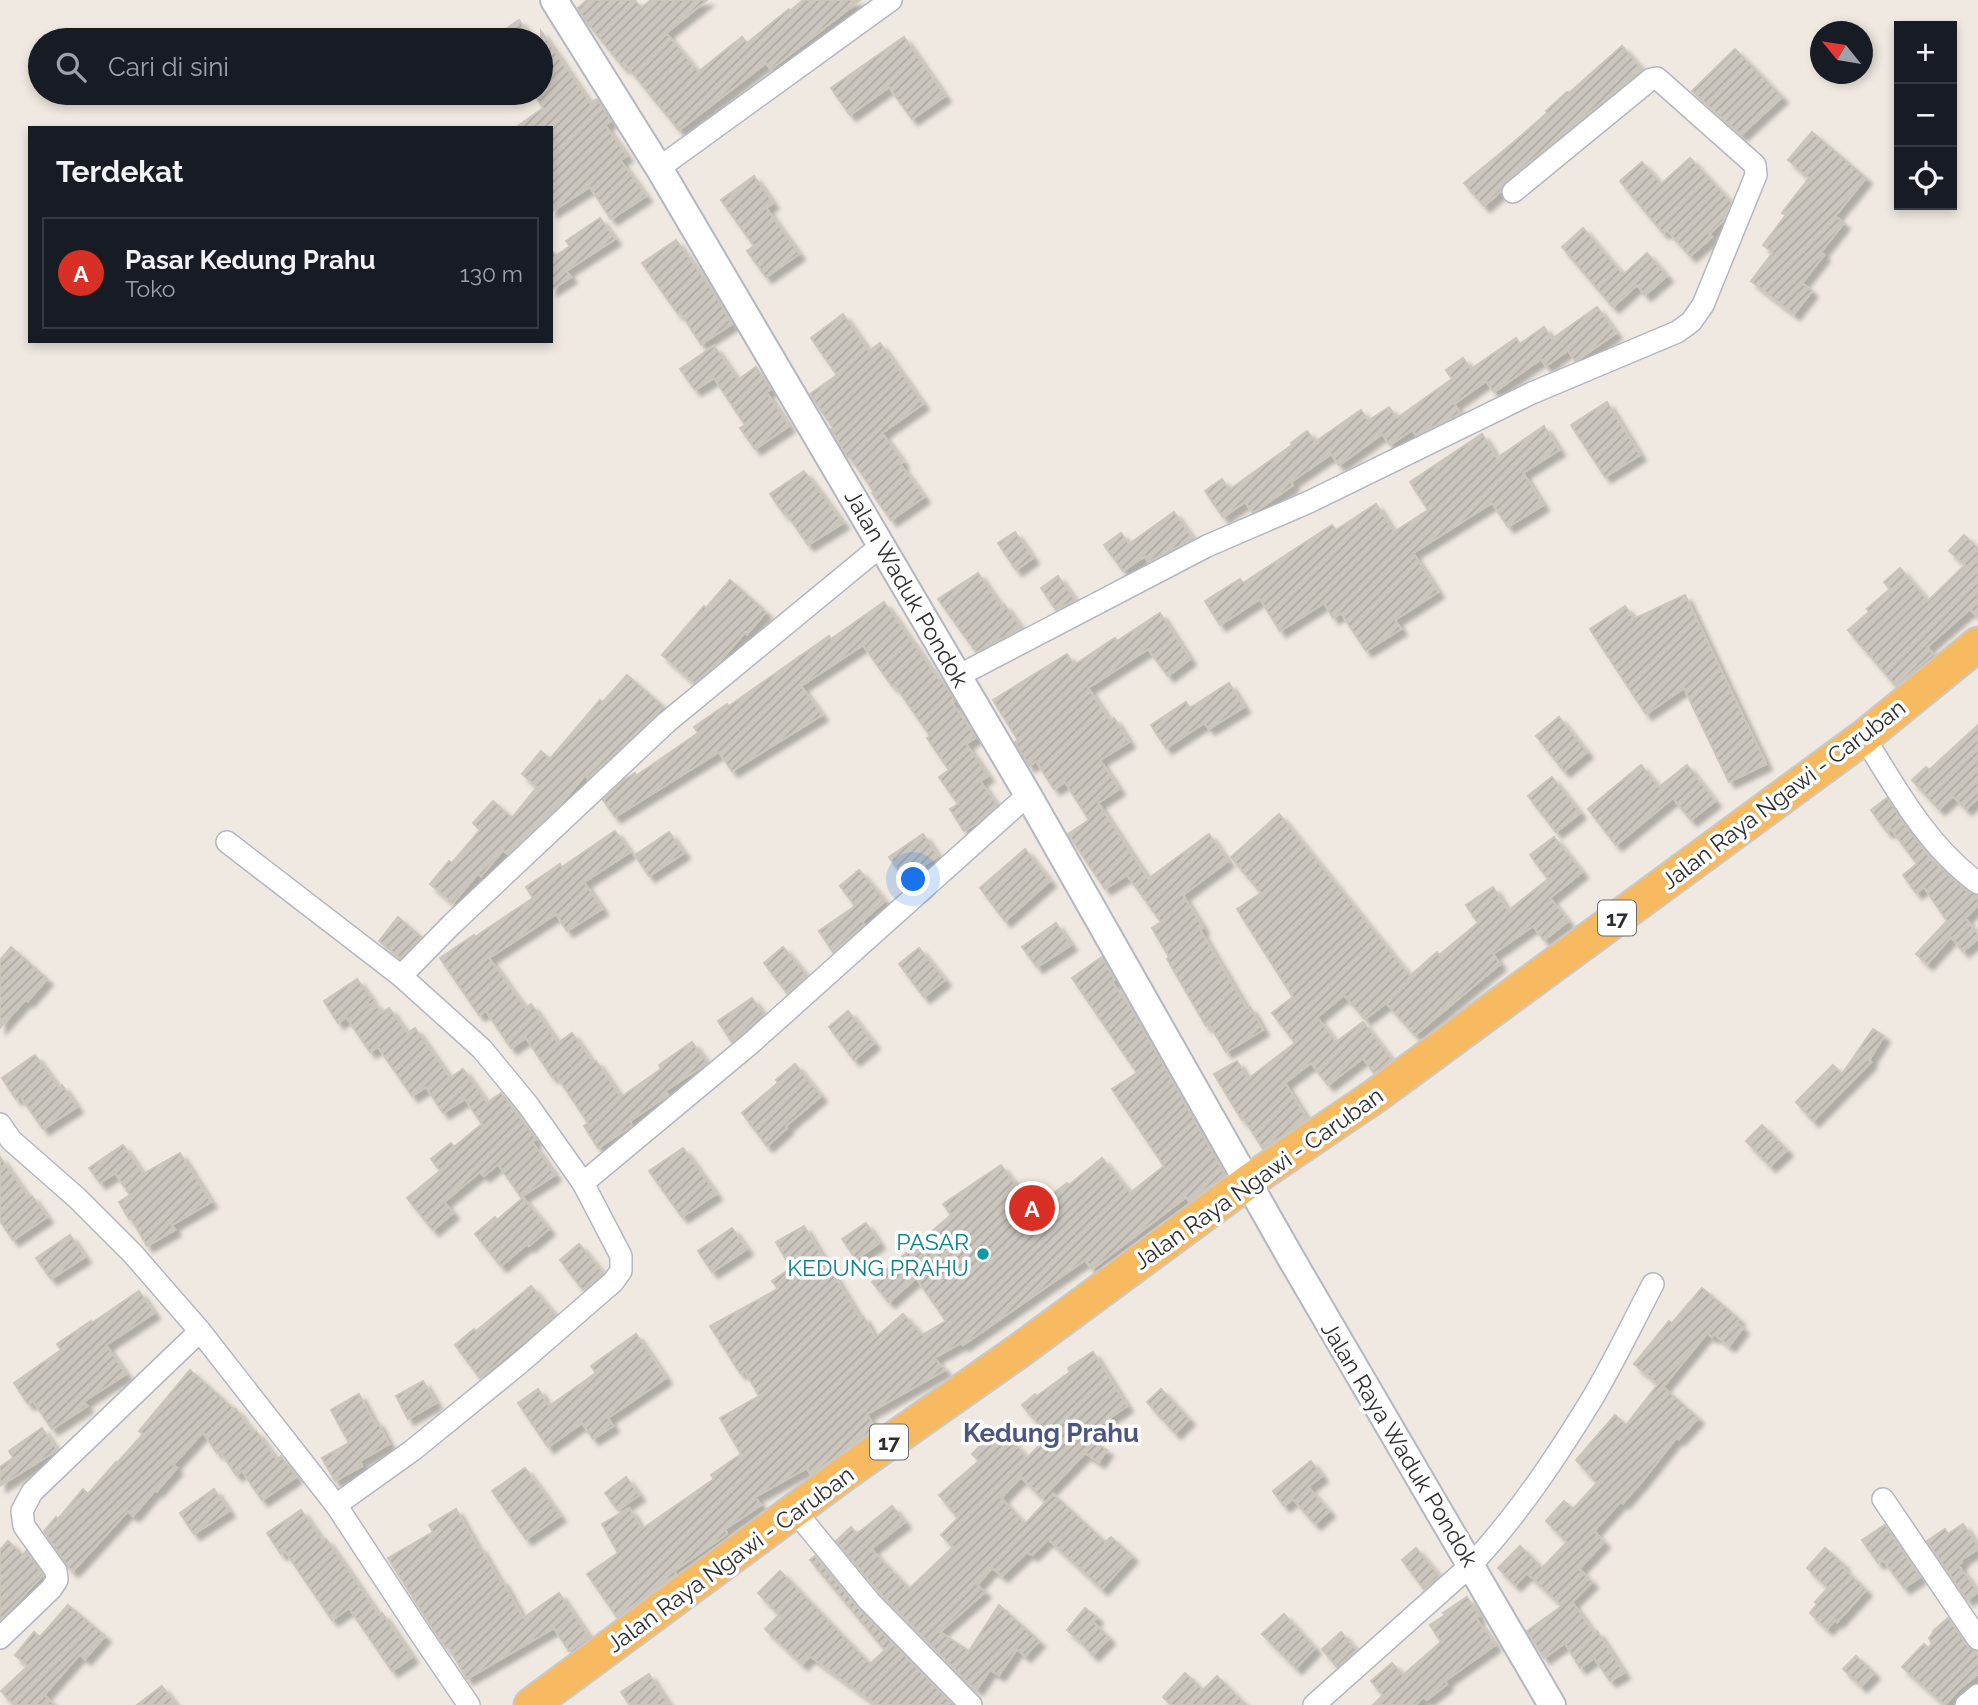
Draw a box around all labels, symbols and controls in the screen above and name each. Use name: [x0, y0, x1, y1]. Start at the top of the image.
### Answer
north arrow: [1810, 21, 1873, 84]
map controls: [1894, 21, 1957, 210]
button: +: [1894, 21, 1957, 84]
search box: [28, 28, 553, 105]
icon: search: [52, 48, 90, 86]
text: Cari di sini: [108, 52, 229, 82]
button: −: [1894, 84, 1957, 147]
button: locate: [1894, 147, 1957, 210]
text: Terdekat: [56, 154, 184, 189]
text: Pasar Kedung Prahu: [125, 245, 376, 275]
text: A: [73, 260, 89, 287]
text: 130 m: [460, 260, 523, 287]
text: Toko: [125, 275, 175, 302]
street label: Jalan Waduk Pondok: [839, 484, 975, 692]
street label: Jalan Raya Ngawi - Caruban: [1656, 693, 1910, 895]
your location: [896, 862, 930, 896]
road number: 17: [1598, 900, 1636, 936]
street label: Jalan Raya Ngawi - Caruban: [1128, 1081, 1388, 1275]
pin: A: [1009, 1182, 1055, 1234]
place label: PASAR KEDUNG PRAHU: [787, 1228, 969, 1281]
marker: PASAR KEDUNG PRAHU: [975, 1246, 991, 1262]
street label: Jalan Raya Waduk Pondok: [1316, 1317, 1484, 1571]
district label: Kedung Prahu: [963, 1418, 1139, 1448]
road number: 17: [870, 1424, 908, 1460]
street label: Jalan Raya Ngawi - Caruban: [601, 1460, 859, 1658]

